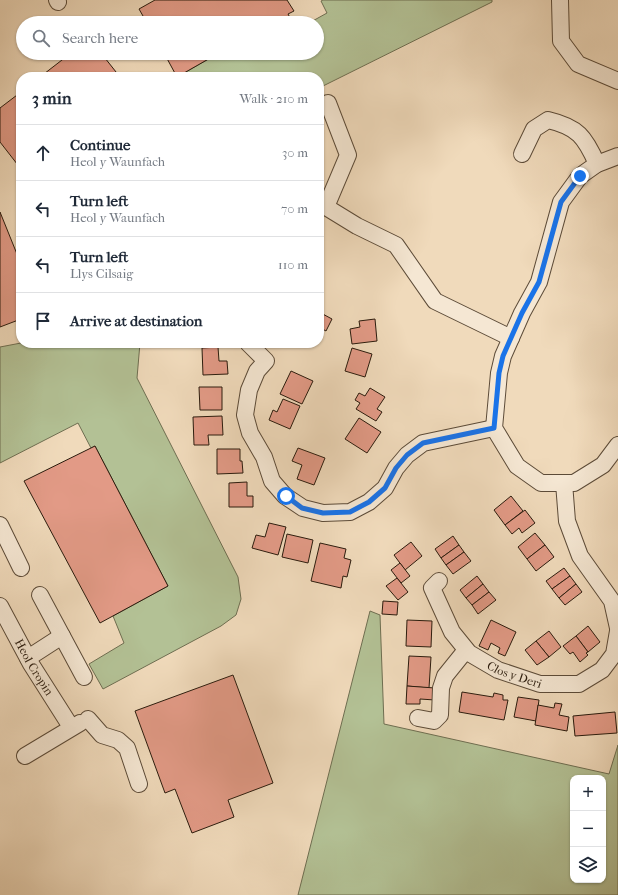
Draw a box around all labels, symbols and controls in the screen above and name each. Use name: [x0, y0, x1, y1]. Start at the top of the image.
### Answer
search box: [16, 16, 324, 60]
icon: search: [30, 27, 52, 49]
text: Search here: [62, 29, 138, 47]
text: 3 min: [32, 88, 72, 108]
text: Walk · 210 m: [240, 91, 308, 106]
text: Continue: [70, 136, 130, 154]
icon: ahead: [32, 142, 54, 164]
text: 30 m: [282, 145, 308, 160]
text: Heol y Waunfach: [70, 154, 165, 169]
route end: [571, 167, 589, 185]
text: Turn left: [70, 192, 128, 210]
icon: left: [32, 198, 54, 220]
text: 70 m: [281, 201, 308, 216]
text: Heol y Waunfach: [70, 210, 165, 225]
text: Turn left: [70, 248, 128, 266]
icon: left: [32, 254, 54, 276]
text: 110 m: [278, 257, 308, 272]
text: Llys Cilsaig: [70, 266, 133, 281]
icon: arrive: [32, 310, 54, 332]
text: Arrive at destination: [70, 312, 202, 330]
route start: [277, 487, 295, 505]
street label: Heol Cropin: [12, 636, 56, 698]
street label: Clos y Deri: [485, 658, 544, 691]
map controls: [570, 775, 606, 883]
button: +: [570, 775, 606, 811]
button: −: [570, 811, 606, 847]
button: layers: [570, 847, 606, 883]

